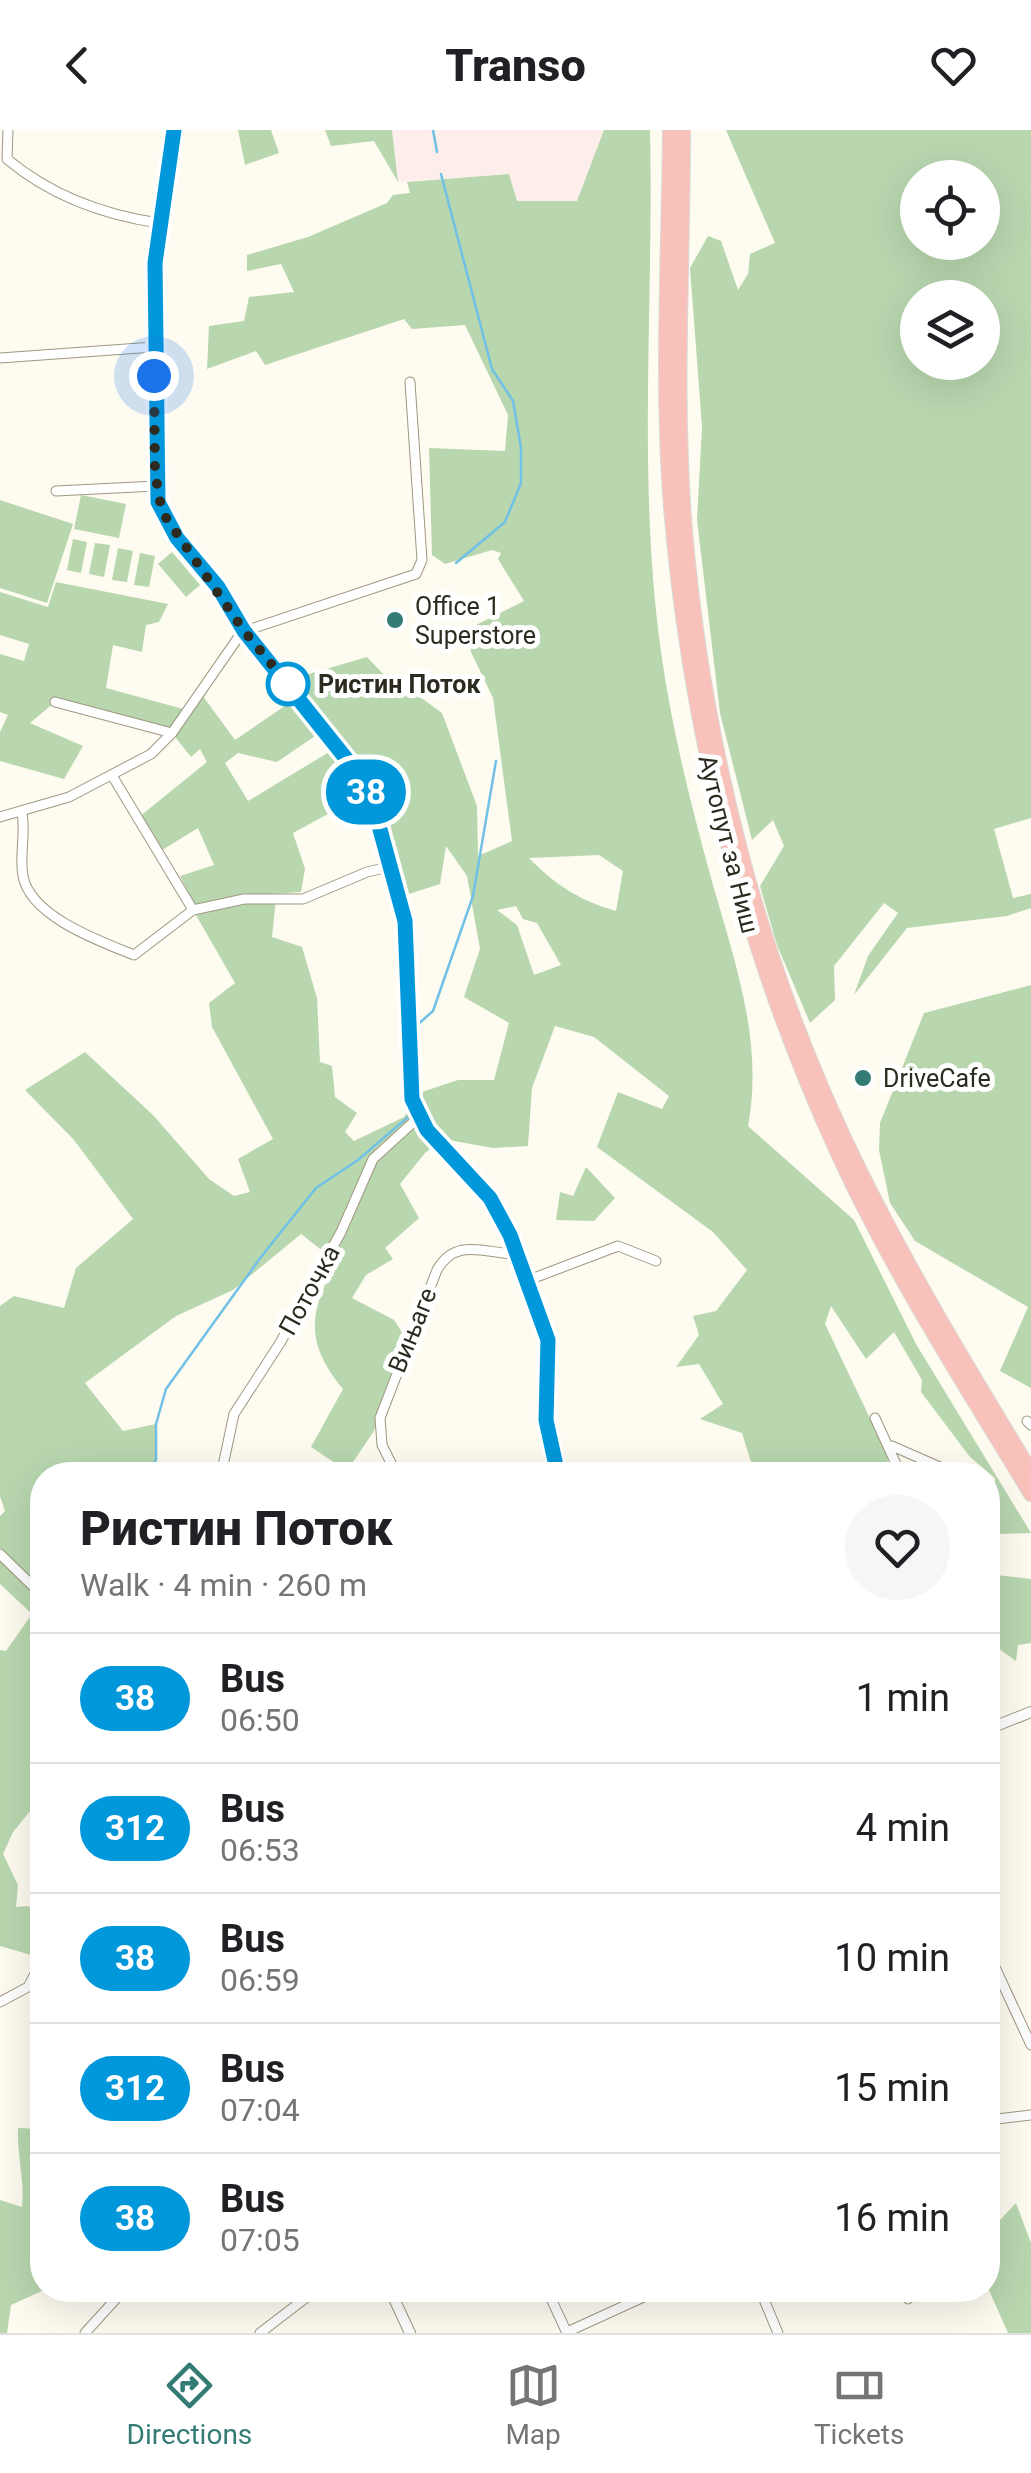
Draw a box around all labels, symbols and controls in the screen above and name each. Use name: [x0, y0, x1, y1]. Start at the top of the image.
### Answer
icon: back: [50, 38, 105, 93]
icon: heart: [926, 38, 981, 93]
text: Transo: [445, 39, 586, 92]
map controls: [900, 160, 1000, 380]
button: locate: [900, 160, 1000, 260]
button: layers: [900, 280, 1000, 380]
your location: [129, 351, 179, 401]
place label: Office 1 Superstore: [415, 592, 536, 650]
marker: Office 1 Superstore: [384, 609, 406, 631]
marker: Ристин Поток: [267, 663, 309, 705]
place label: Ристин Поток: [318, 670, 481, 699]
street label: Аутопут за Ниш: [692, 752, 765, 936]
line badge: 38: [321, 760, 411, 824]
text: 38: [346, 772, 386, 813]
place label: DriveCafe: [883, 1064, 991, 1093]
marker: DriveCafe: [852, 1067, 874, 1089]
street label: Поточка: [273, 1240, 346, 1340]
street label: Вињаге: [382, 1284, 443, 1377]
button: heart: [845, 1495, 950, 1600]
text: Ристин Поток: [80, 1500, 393, 1557]
text: Walk · 4 min · 260 m: [80, 1566, 367, 1604]
text: Bus: [220, 1657, 285, 1701]
text: 1 min: [856, 1676, 950, 1720]
text: 38: [115, 1678, 155, 1719]
text: 06:50: [220, 1701, 300, 1739]
text: Bus: [220, 1787, 285, 1831]
text: 4 min: [856, 1806, 950, 1850]
text: 312: [105, 1808, 165, 1849]
text: 06:53: [220, 1831, 300, 1869]
text: Bus: [220, 1917, 285, 1961]
text: 10 min: [834, 1936, 950, 1980]
text: 38: [115, 1938, 155, 1979]
text: 06:59: [220, 1961, 300, 1999]
text: Bus: [220, 2047, 285, 2091]
text: 15 min: [834, 2066, 950, 2110]
text: 312: [105, 2068, 165, 2109]
text: 07:04: [220, 2091, 300, 2129]
text: Bus: [220, 2177, 285, 2221]
text: 16 min: [834, 2196, 950, 2240]
text: 38: [115, 2198, 155, 2239]
text: 07:05: [220, 2221, 300, 2259]
tab: Directions: [127, 2358, 252, 2451]
tab: Map: [505, 2358, 561, 2451]
tab: Tickets: [814, 2358, 904, 2451]

